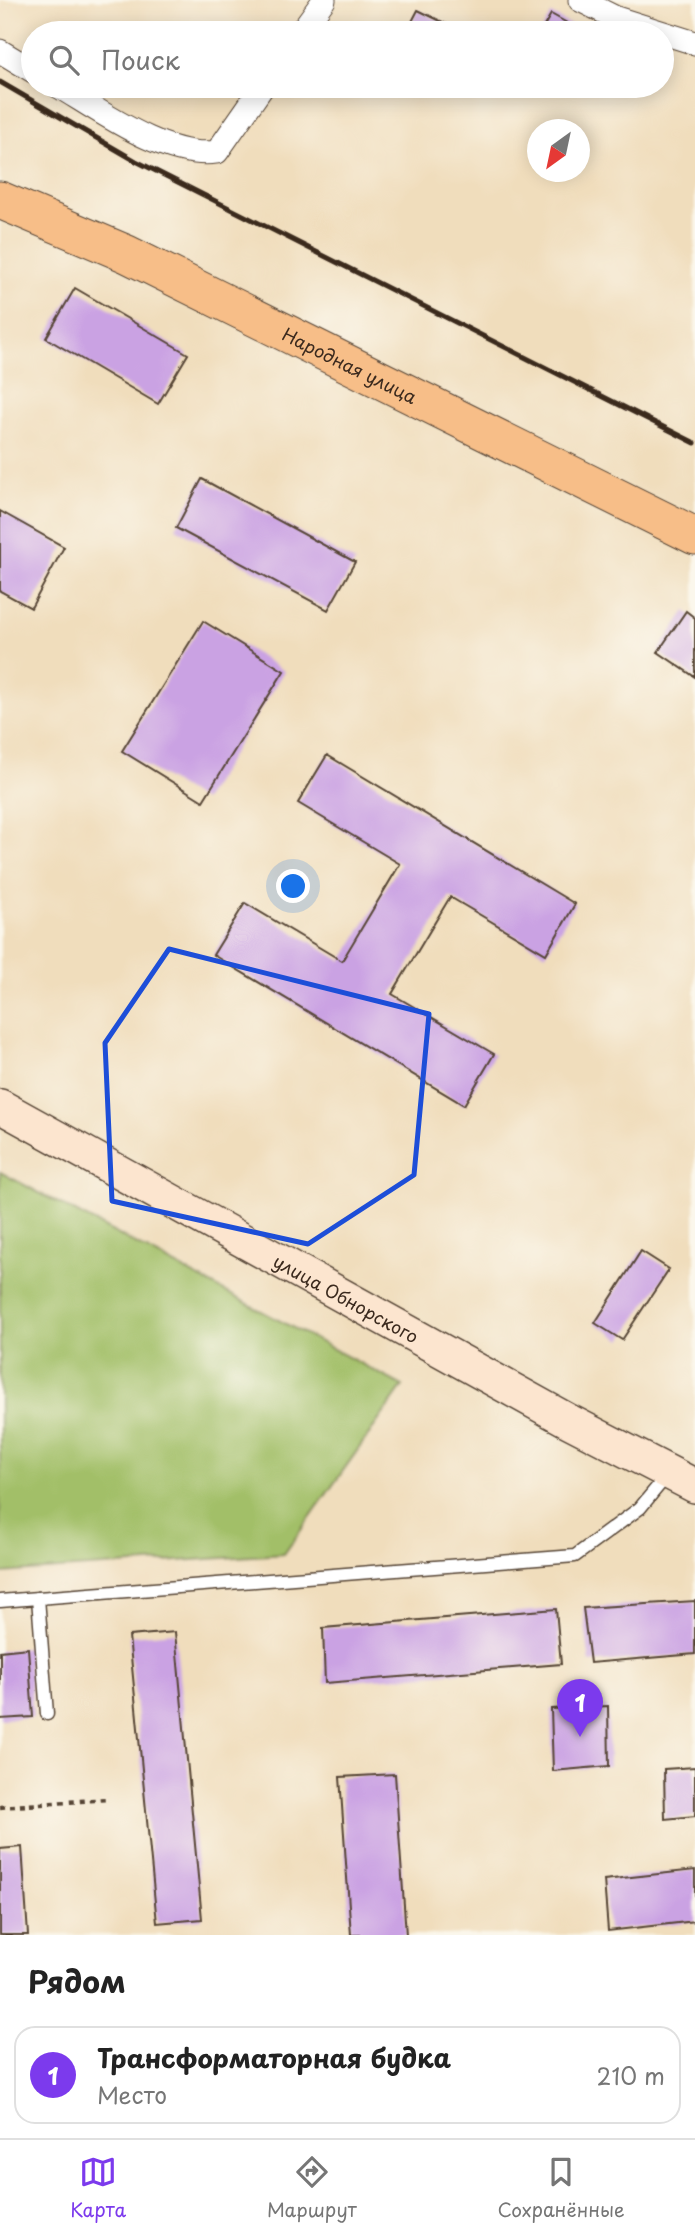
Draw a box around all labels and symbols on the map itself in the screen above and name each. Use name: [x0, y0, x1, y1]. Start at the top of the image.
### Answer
north arrow: [527, 119, 590, 182]
street label: Народная улица: [278, 320, 423, 410]
your location: [276, 869, 310, 903]
street label: улица Обнорского: [269, 1247, 424, 1349]
pin: 1: [557, 1679, 603, 1737]

